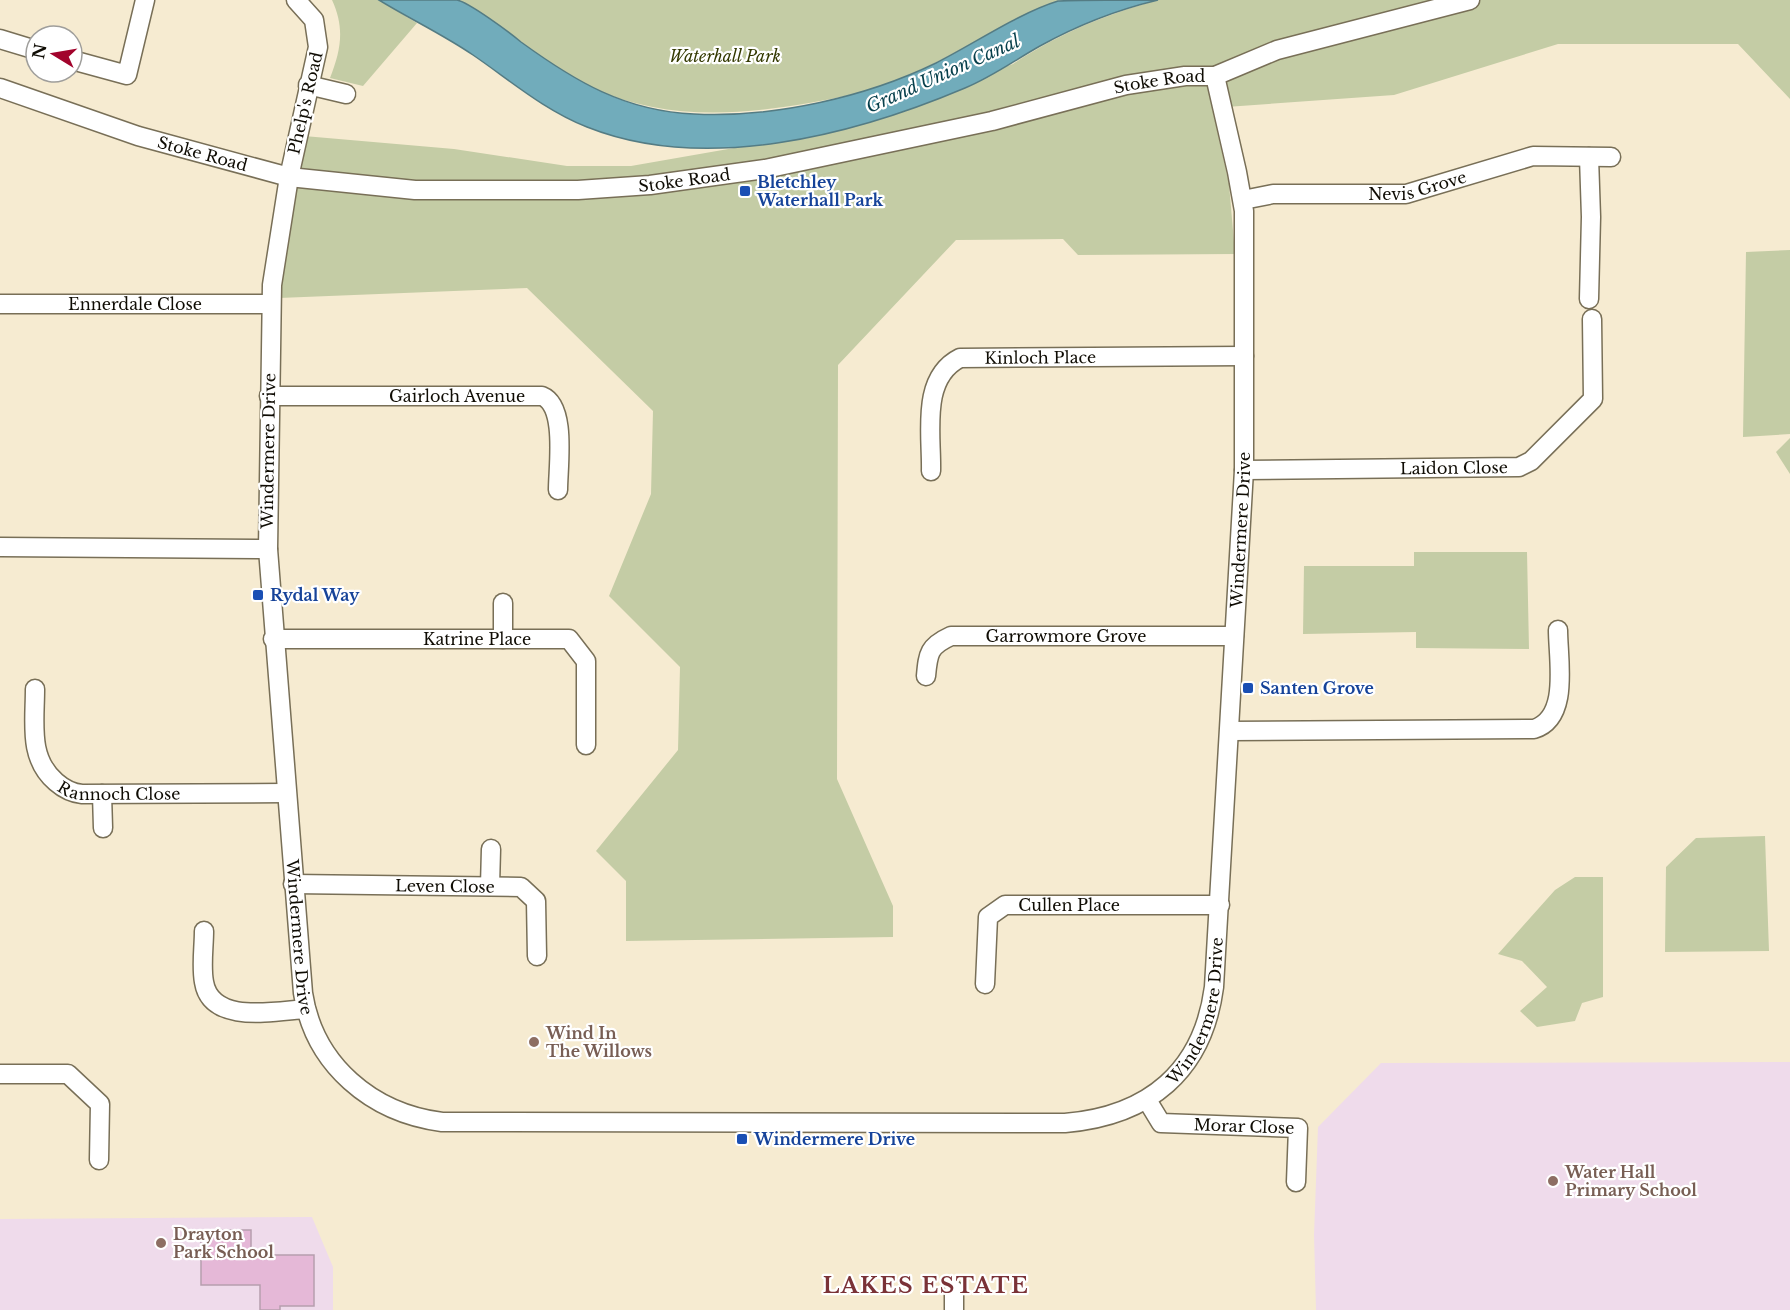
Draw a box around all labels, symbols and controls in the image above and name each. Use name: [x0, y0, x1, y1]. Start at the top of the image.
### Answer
north arrow: [24, 24, 84, 84]
water label: Grand Union Canal: [863, 30, 1024, 118]
text: N: [28, 42, 51, 60]
park label: Waterhall Park: [669, 46, 781, 66]
street label: Phelp's Road: [284, 50, 327, 156]
street label: Stoke Road: [1111, 66, 1205, 98]
street label: Stoke Road: [155, 132, 250, 175]
street label: Stoke Road: [638, 164, 732, 196]
street label: Nevis Grove: [1368, 167, 1469, 204]
place label: Bletchley Waterhall Park: [756, 172, 884, 210]
marker: Bletchley Waterhall Park: [738, 184, 752, 198]
street label: Ennerdale Close: [68, 294, 202, 314]
street label: Kinloch Place: [985, 347, 1096, 368]
street label: Windermere Drive: [257, 373, 279, 530]
street label: Gairloch Avenue: [389, 386, 525, 406]
street label: Windermere Drive: [1226, 452, 1254, 609]
street label: Laidon Close: [1400, 457, 1508, 478]
place label: Rydal Way: [270, 585, 360, 605]
marker: Rydal Way: [251, 588, 265, 602]
street label: Garrowmore Grove: [986, 626, 1146, 646]
street label: Katrine Place: [423, 629, 531, 649]
place label: Santen Grove: [1260, 678, 1374, 698]
marker: Santen Grove: [1241, 681, 1255, 695]
street label: Rannoch Close: [54, 777, 180, 804]
street label: Windermere Drive: [282, 857, 317, 1017]
street label: Leven Close: [395, 875, 495, 897]
street label: Cullen Place: [1018, 895, 1120, 915]
street label: Windermere Drive: [1162, 937, 1227, 1089]
place label: Wind In The Willows: [545, 1023, 652, 1061]
marker: Wind In The Willows: [527, 1035, 541, 1049]
street label: Morar Close: [1193, 1114, 1295, 1138]
place label: Windermere Drive: [753, 1129, 915, 1149]
marker: Windermere Drive: [735, 1132, 749, 1146]
place label: Water Hall Primary School: [1564, 1162, 1697, 1200]
marker: Water Hall Primary School: [1546, 1174, 1560, 1188]
place label: Drayton Park School: [173, 1224, 274, 1262]
marker: Drayton Park School: [154, 1236, 168, 1250]
district label: LAKES ESTATE: [823, 1272, 1029, 1299]

